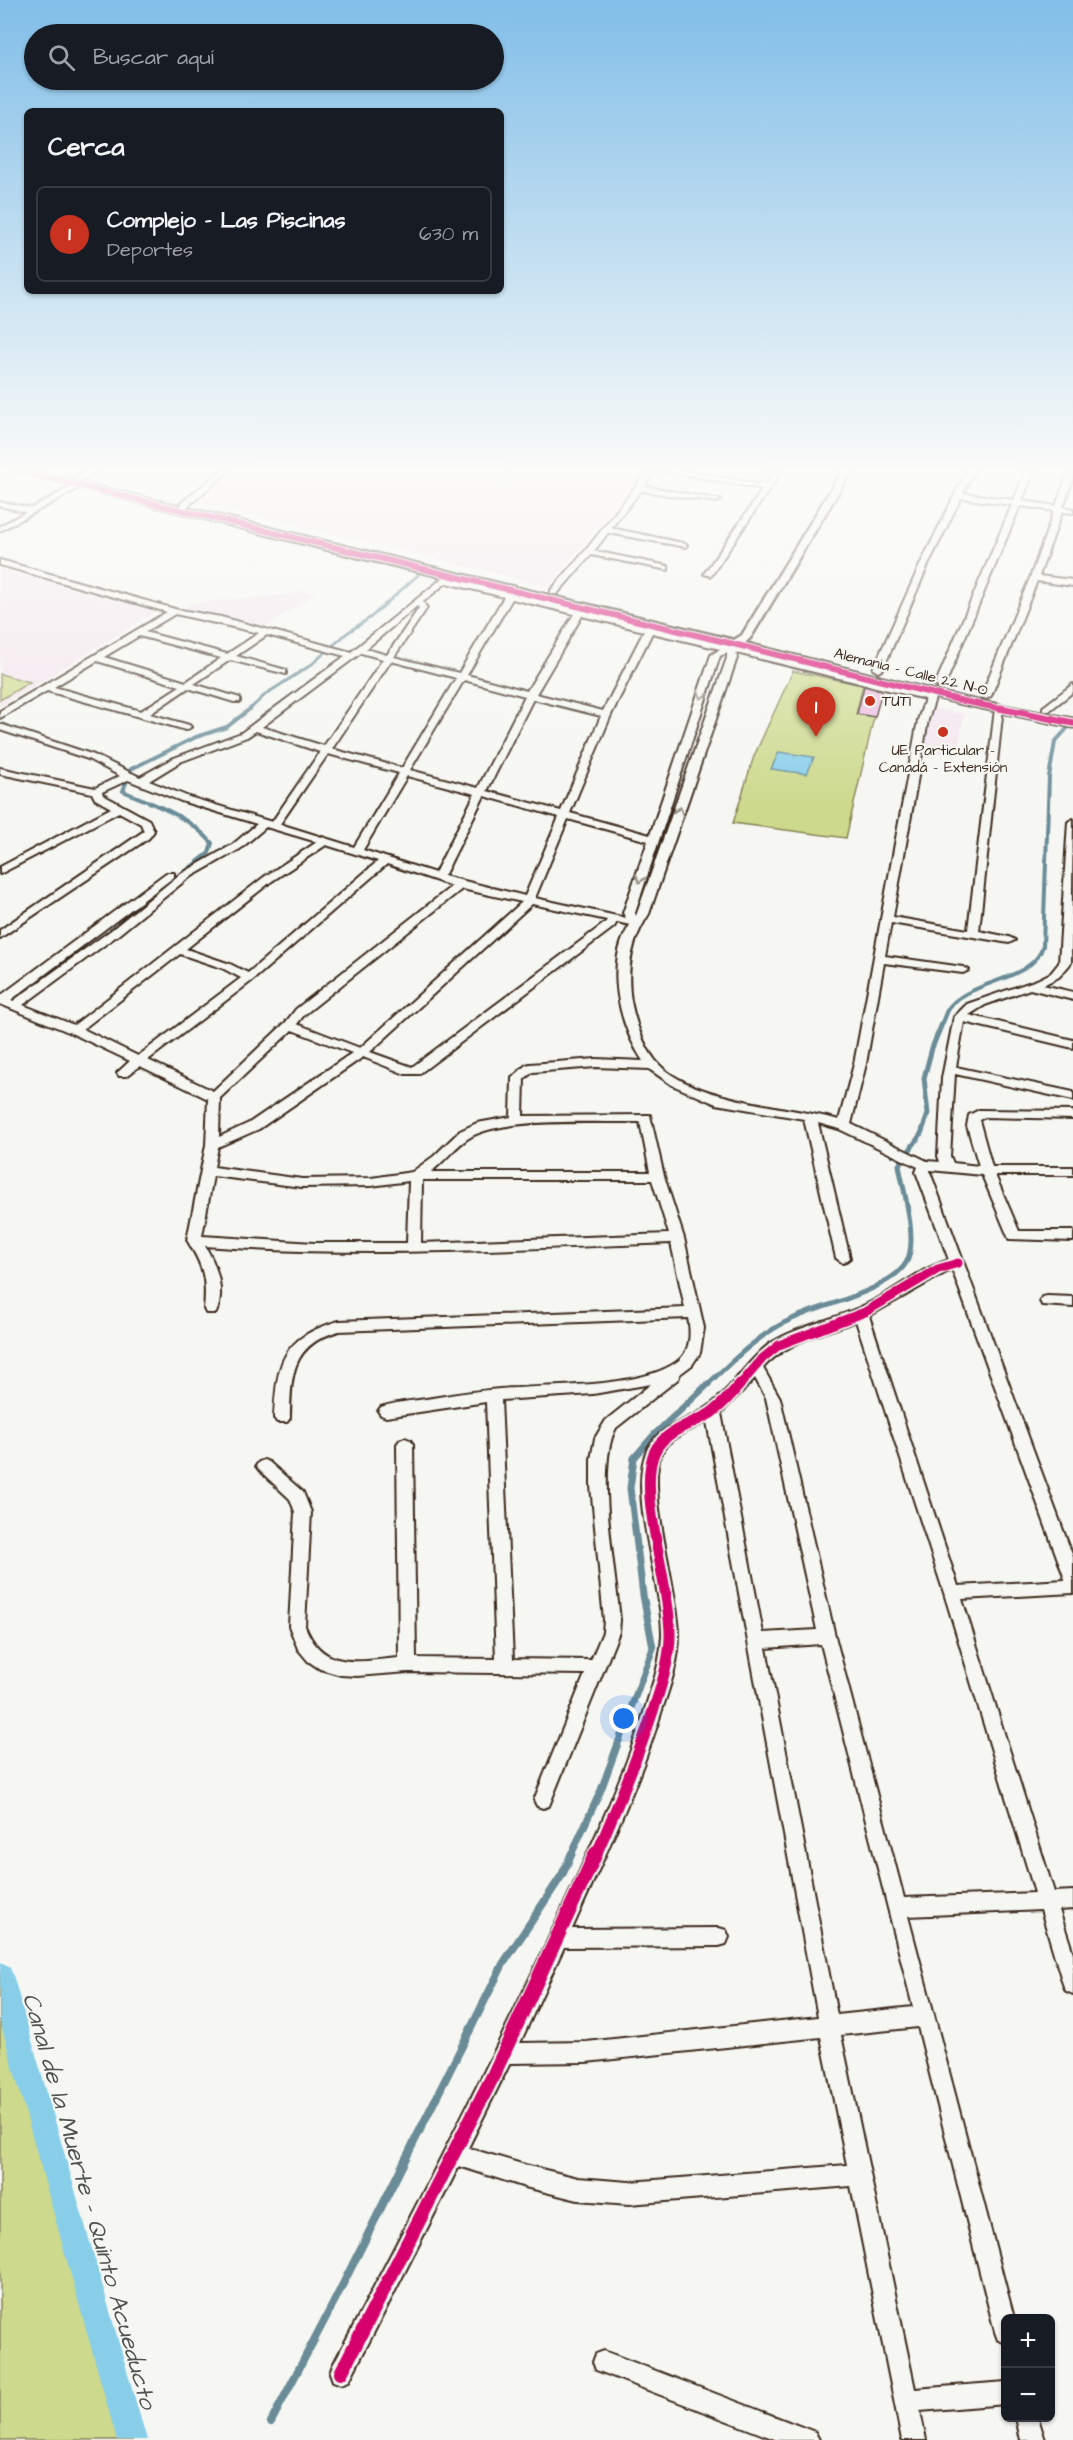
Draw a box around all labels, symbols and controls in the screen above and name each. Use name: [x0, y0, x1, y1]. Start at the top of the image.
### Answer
search box: [24, 24, 504, 90]
icon: search: [45, 41, 78, 74]
text: Buscar aquí: [93, 42, 214, 73]
text: Cerca: [48, 129, 125, 165]
text: Complejo - Las Piscinas: [107, 205, 346, 236]
text: 1: [68, 220, 71, 248]
text: 630 m: [419, 220, 478, 248]
text: Deportes: [107, 236, 193, 264]
street label: Alemania - Calle 22 N-O: [832, 643, 990, 701]
pin: 1: [796, 688, 836, 737]
one-way arrow: [697, 689, 710, 700]
place label: TUTI: [882, 691, 911, 712]
marker: TUTI: [863, 694, 877, 708]
marker: UE Particular - Canadá - Extensión: [936, 725, 950, 739]
place label: UE Particular - Canadá - Extensión: [879, 740, 1008, 778]
one-way arrow: [672, 806, 685, 816]
one-way arrow: [634, 873, 647, 884]
your location: [609, 1704, 638, 1733]
water label: Canal de la Muerte - Quinto Acueducto: [13, 1989, 165, 2414]
map controls: [1001, 2314, 1055, 2422]
button: +: [1001, 2314, 1055, 2368]
button: −: [1001, 2368, 1055, 2422]

